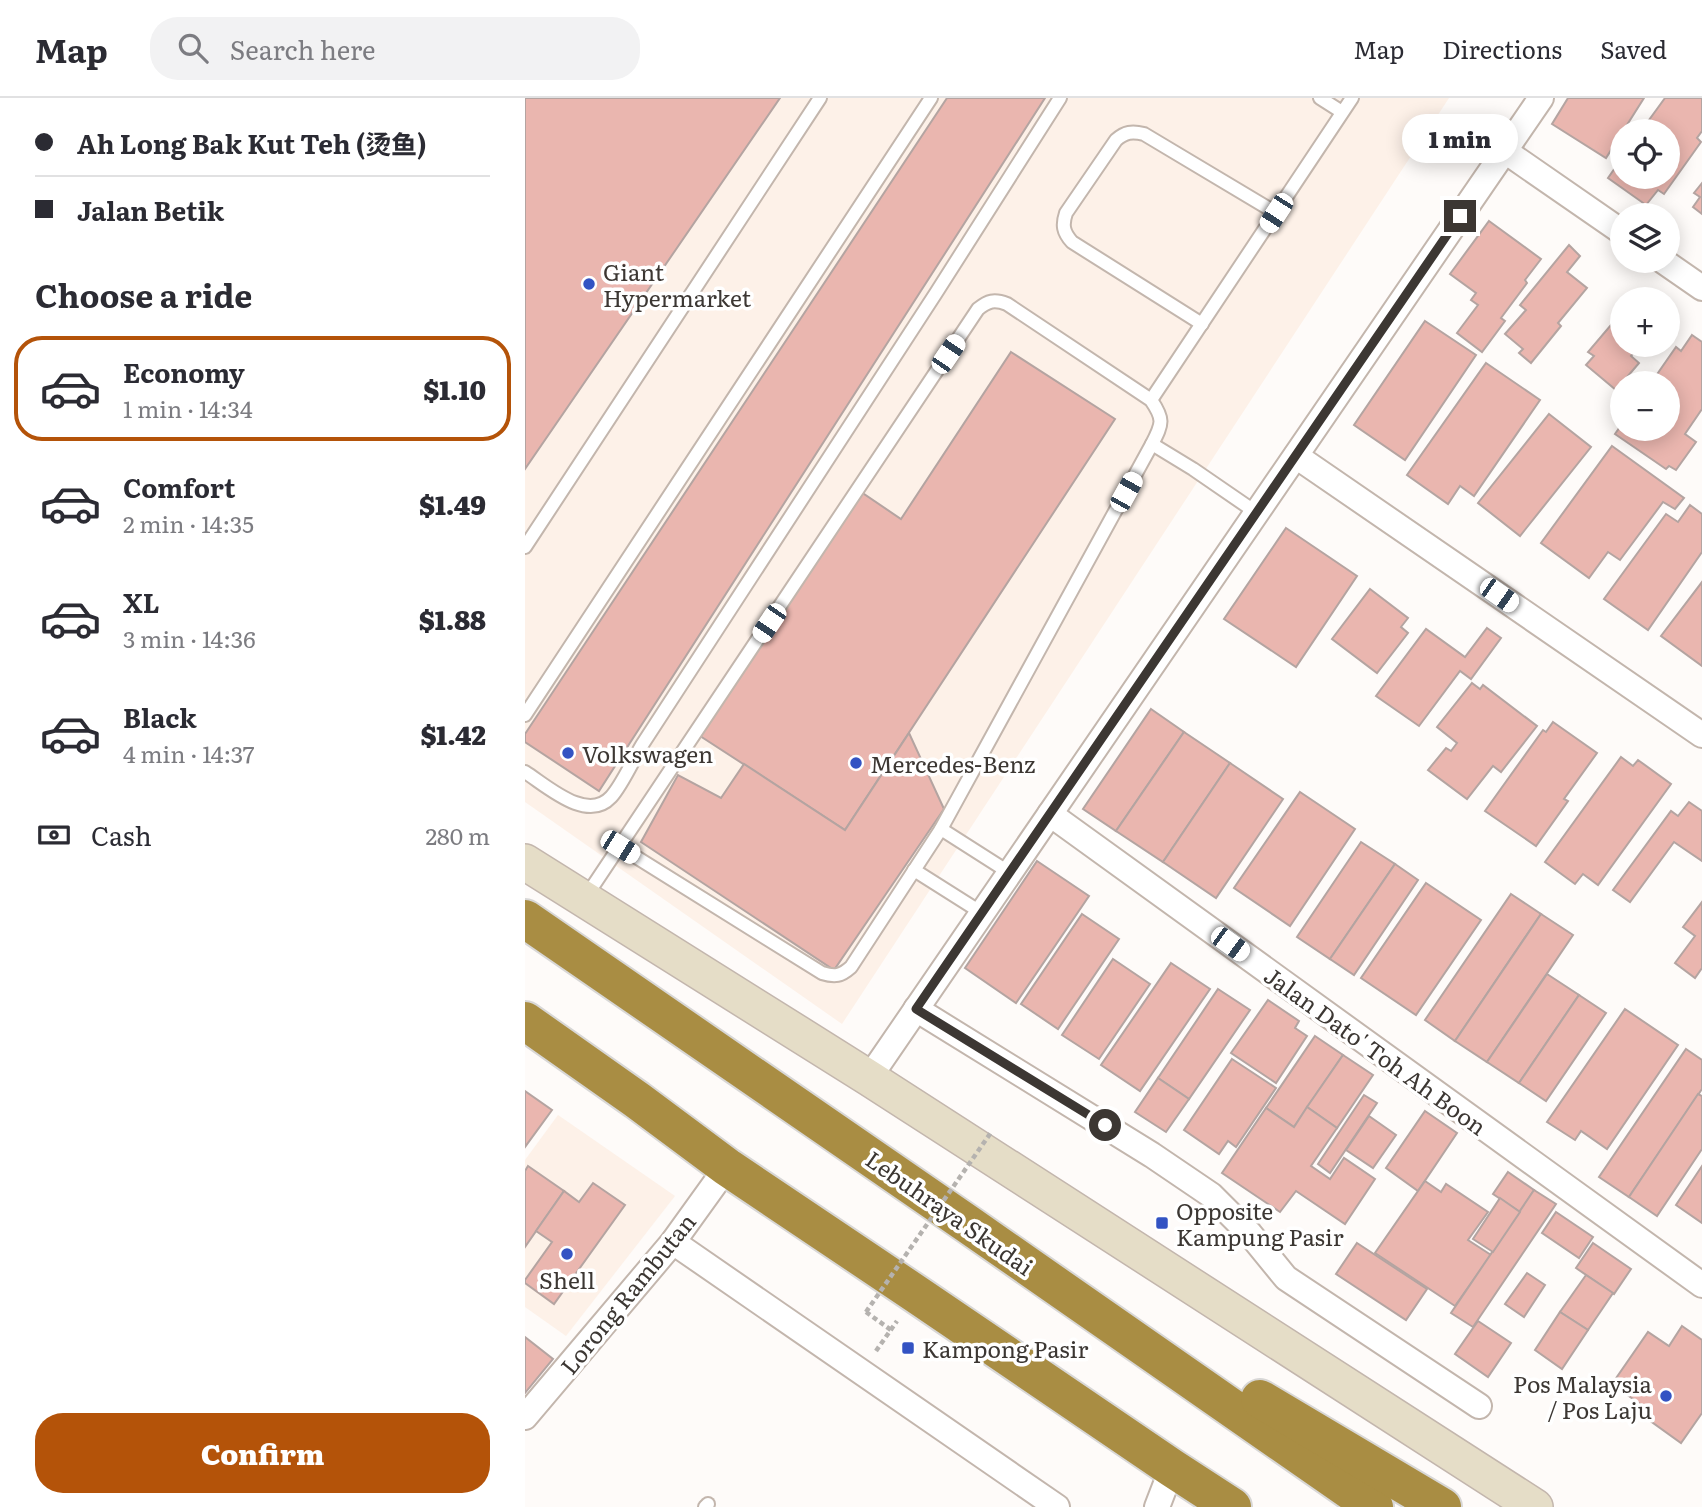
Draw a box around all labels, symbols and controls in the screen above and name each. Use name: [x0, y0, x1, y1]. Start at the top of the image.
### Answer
search box: [150, 17, 640, 80]
text: Map: [35, 24, 108, 73]
icon: search: [174, 29, 212, 67]
text: Search here: [230, 29, 376, 68]
text: Map: [1353, 31, 1404, 66]
text: Directions: [1442, 31, 1562, 66]
text: Saved: [1600, 31, 1667, 66]
callout: 1 min: [1402, 115, 1518, 164]
map controls: [1610, 119, 1680, 441]
button: locate: [1610, 119, 1680, 189]
text: 1 min: [1429, 121, 1491, 155]
text: Ah Long Bak Kut Teh (烫鱼): [77, 123, 426, 162]
text: Jalan Betik: [77, 190, 224, 229]
car: [1256, 190, 1297, 236]
route end: [1444, 200, 1476, 232]
button: layers: [1610, 203, 1680, 273]
place label: Giant Hypermarket: [603, 254, 752, 314]
text: Choose a ride: [35, 270, 252, 318]
marker: Giant Hypermarket: [581, 276, 597, 292]
button: +: [1610, 287, 1680, 357]
car: [928, 331, 969, 377]
text: Economy: [123, 352, 245, 391]
icon: car: [39, 357, 102, 420]
text: $1.10: [423, 369, 486, 408]
button: −: [1610, 371, 1680, 441]
text: 1 min · 14:34: [123, 391, 253, 425]
text: Comfort: [123, 467, 235, 506]
car: [1107, 469, 1146, 515]
icon: car: [39, 472, 102, 535]
text: $1.49: [419, 484, 486, 523]
text: 2 min · 14:35: [123, 506, 254, 540]
car: [1476, 574, 1523, 616]
text: XL: [123, 582, 160, 621]
icon: car: [39, 587, 102, 650]
text: $1.88: [419, 599, 486, 638]
car: [749, 600, 790, 646]
text: 3 min · 14:36: [123, 621, 255, 655]
text: Black: [123, 697, 197, 736]
icon: car: [39, 702, 102, 765]
text: $1.42: [420, 714, 486, 753]
text: 4 min · 14:37: [123, 736, 254, 770]
place label: Volkswagen: [582, 736, 713, 770]
marker: Volkswagen: [560, 745, 576, 761]
place label: Mercedes-Benz: [870, 746, 1036, 780]
marker: Mercedes-Benz: [848, 755, 864, 771]
text: Cash: [91, 815, 152, 854]
icon: cash: [35, 816, 73, 854]
text: 280 m: [425, 818, 490, 852]
car: [597, 827, 644, 867]
car: [1207, 923, 1254, 965]
street label: Jalan Dato' Toh Ah Boon: [1258, 958, 1494, 1142]
route start: [1089, 1109, 1121, 1141]
street label: Lebuhraya Skudai: [859, 1141, 1041, 1283]
place label: Opposite Kampung Pasir: [1176, 1193, 1344, 1253]
street label: Lorong Rambutan: [551, 1205, 703, 1381]
marker: Opposite Kampung Pasir: [1154, 1215, 1170, 1231]
marker: Shell: [559, 1246, 575, 1262]
place label: Shell: [539, 1262, 595, 1296]
place label: Kampong Pasir: [922, 1331, 1088, 1365]
marker: Kampong Pasir: [900, 1340, 916, 1356]
place label: Pos Malaysia / Pos Laju: [1513, 1366, 1653, 1426]
marker: Pos Malaysia / Pos Laju: [1658, 1388, 1674, 1404]
button: Confirm: [35, 1413, 490, 1493]

